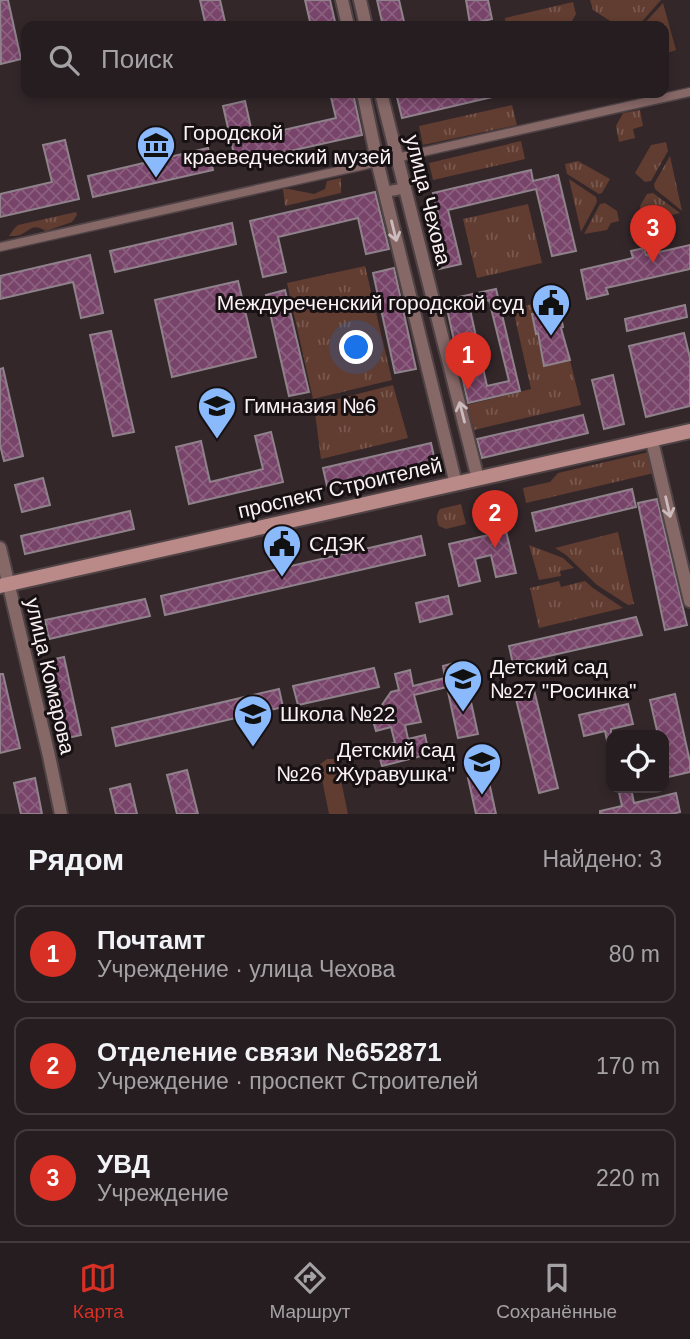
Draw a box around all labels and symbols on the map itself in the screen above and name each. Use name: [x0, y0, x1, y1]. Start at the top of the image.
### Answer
place label: Городской краеведческий музей: [183, 121, 391, 168]
museum icon: Городской краеведческий музей: [135, 124, 177, 179]
street label: улица Чехова: [401, 132, 456, 268]
pin: 3: [630, 205, 676, 263]
one-way arrow: [388, 219, 401, 242]
public building icon: Междуреченский городской суд: [530, 282, 572, 337]
place label: Междуреченский городской суд: [217, 291, 524, 314]
your location: [339, 330, 373, 364]
pin: 1: [445, 332, 491, 390]
school or university icon: Гимназия №6: [196, 385, 238, 440]
place label: Гимназия №6: [244, 394, 376, 417]
one-way arrow: [455, 402, 468, 424]
street label: проспект Строителей: [235, 453, 444, 522]
pin: 2: [472, 490, 518, 548]
one-way arrow: [662, 495, 676, 518]
public building icon: СДЭК: [261, 523, 303, 578]
place label: СДЭК: [309, 532, 366, 555]
street label: улица Комарова: [21, 596, 80, 757]
place label: Детский сад №27 "Росинка": [490, 655, 637, 702]
school or university icon: Детский сад №27 "Росинка": [442, 658, 484, 713]
school or university icon: Школа №22: [232, 693, 274, 748]
place label: Школа №22: [280, 702, 396, 725]
place label: Детский сад №26 "Журавушка": [276, 738, 455, 785]
school or university icon: Детский сад №26 "Журавушка": [461, 741, 503, 796]

